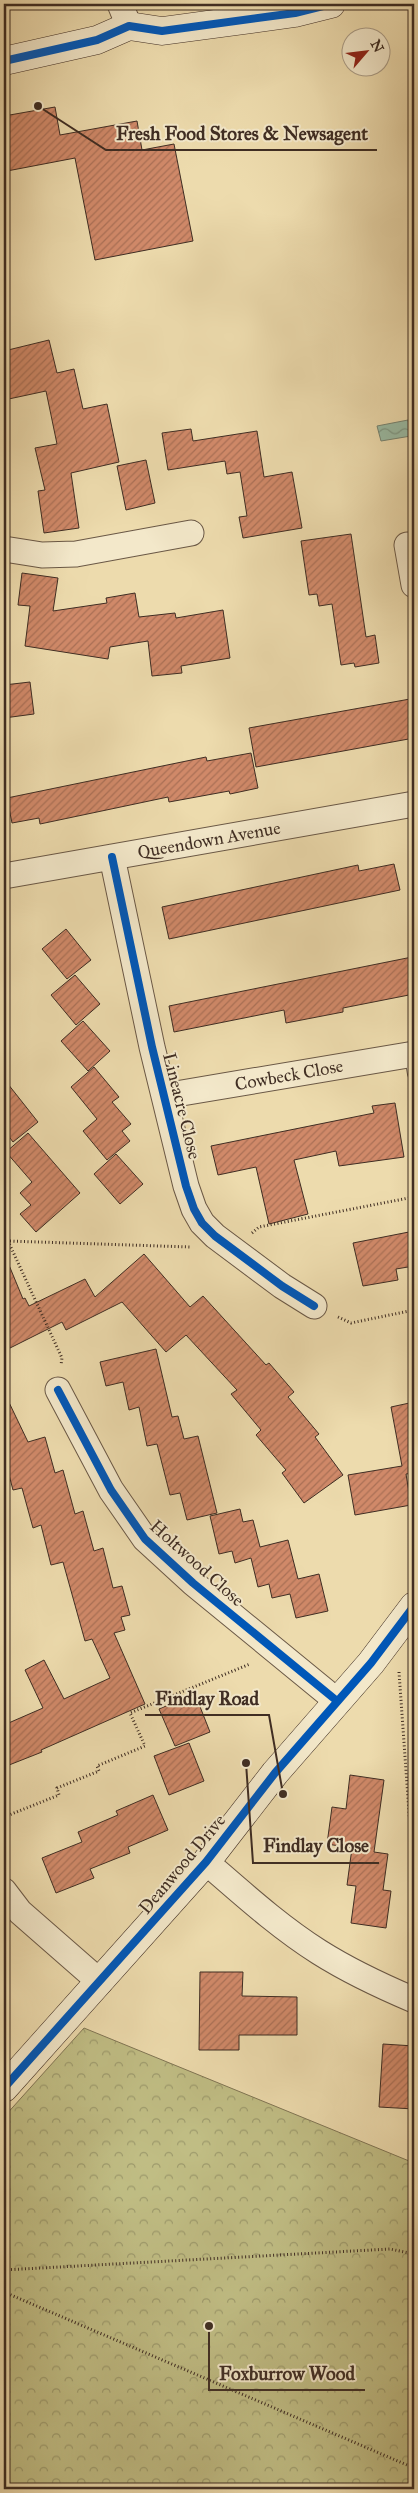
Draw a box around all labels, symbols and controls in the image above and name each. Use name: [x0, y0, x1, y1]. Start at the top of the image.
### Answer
north arrow: [340, 28, 390, 78]
text: N: [367, 37, 387, 55]
callout: Fresh Food Stores & Newsagent: [106, 116, 377, 150]
text: Fresh Food Stores & Newsagent: [116, 122, 368, 146]
street label: Queendown Avenue: [136, 817, 282, 863]
street label: Lineacre Close: [158, 1050, 206, 1162]
street label: Cowbeck Close: [233, 1055, 345, 1095]
street label: Holtwood Close: [145, 1515, 249, 1611]
callout: Findlay Road: [145, 1681, 269, 1715]
text: Findlay Road: [155, 1687, 259, 1711]
street label: Deanwood Drive: [134, 1810, 230, 1918]
callout: Findlay Close: [253, 1829, 379, 1863]
text: Findlay Close: [263, 1834, 369, 1858]
callout: Foxburrow Wood: [209, 2356, 365, 2390]
text: Foxburrow Wood: [219, 2362, 355, 2385]

